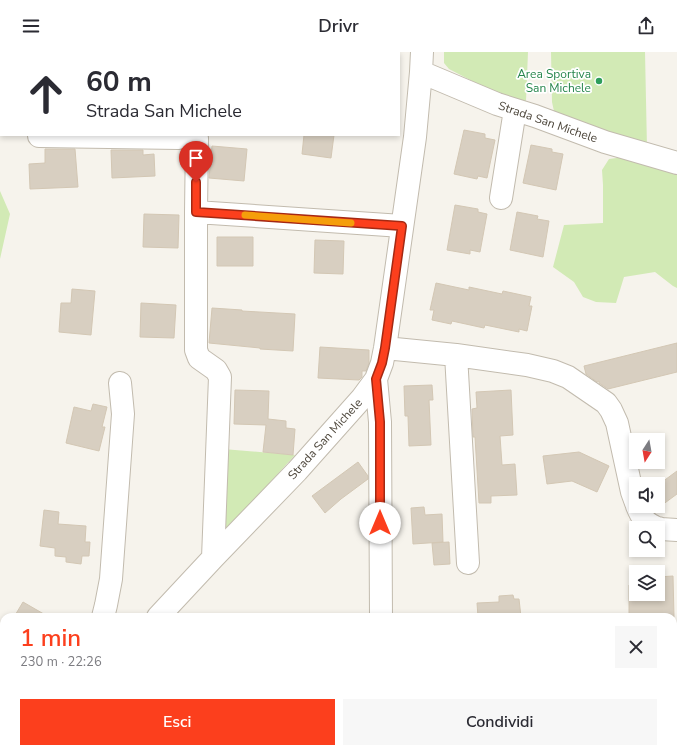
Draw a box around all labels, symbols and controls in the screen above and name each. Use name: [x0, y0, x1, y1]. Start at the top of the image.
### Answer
text: Drivr: [318, 14, 359, 38]
icon: menu: [20, 15, 42, 37]
icon: share: [635, 15, 657, 37]
text: 60 m: [86, 63, 152, 101]
place label: Area Sportiva San Michele: [517, 66, 591, 96]
icon: ahead: [20, 68, 72, 120]
marker: Area Sportiva San Michele: [594, 76, 604, 86]
street label: Strada San Michele: [496, 98, 600, 146]
text: Strada San Michele: [86, 99, 242, 123]
pin: [179, 141, 213, 182]
icon: arrive: [185, 147, 207, 169]
street label: Strada San Michele: [284, 395, 366, 483]
north arrow: [629, 433, 665, 469]
map controls: [629, 433, 665, 601]
button: sound: [629, 477, 665, 513]
position arrow: [359, 502, 401, 544]
button: search: [629, 521, 665, 557]
button: layers: [629, 565, 665, 601]
text: 1 min: [20, 622, 81, 654]
button: close: [615, 626, 657, 668]
text: 230 m · 22:26: [20, 653, 102, 671]
button: Esci: [20, 699, 335, 745]
button: Condividi: [343, 699, 657, 745]

